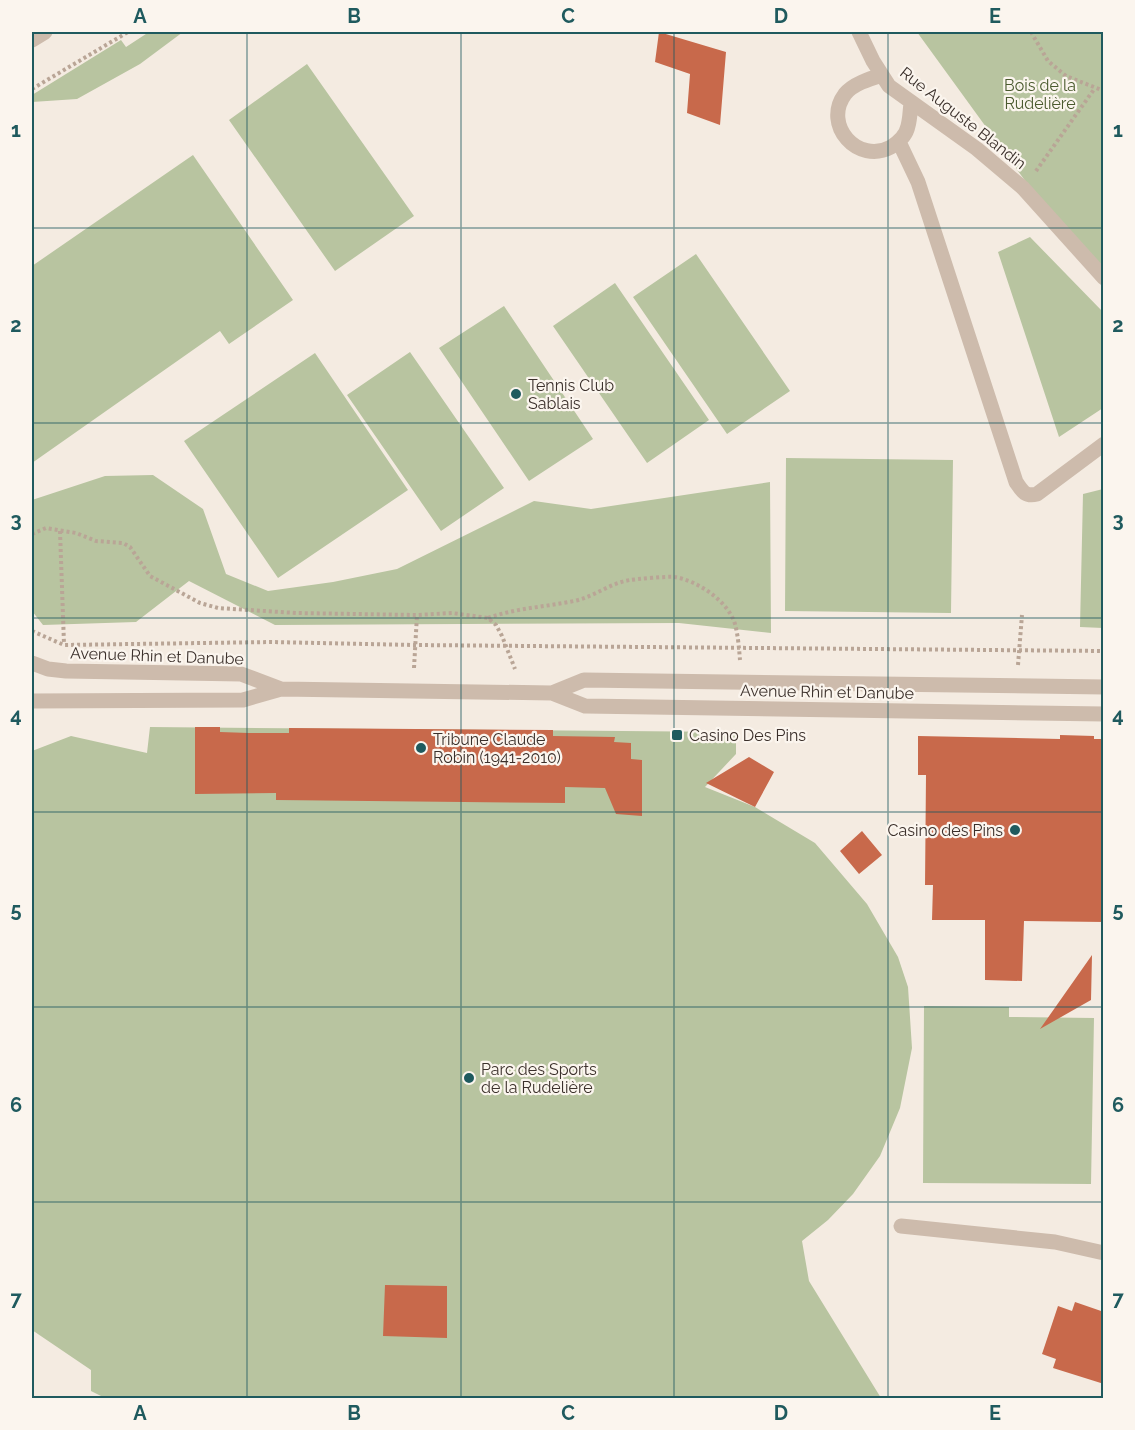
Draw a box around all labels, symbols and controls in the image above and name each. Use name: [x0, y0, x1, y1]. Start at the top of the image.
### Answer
text: A: [133, 4, 147, 28]
text: B: [347, 4, 361, 28]
text: C: [561, 4, 575, 28]
text: D: [774, 4, 788, 28]
text: E: [989, 4, 1001, 28]
street label: Rue Auguste Blandin: [896, 63, 1030, 173]
park label: Bois de la Rudelière: [1004, 76, 1076, 113]
text: 1: [11, 118, 21, 142]
text: 1: [1113, 118, 1123, 142]
text: 2: [10, 313, 22, 337]
text: 2: [1112, 313, 1124, 337]
place label: Tennis Club Sablais: [528, 376, 614, 413]
marker: Tennis Club Sablais: [509, 387, 523, 401]
text: 3: [10, 508, 22, 532]
text: 3: [1112, 508, 1124, 532]
street label: Avenue Rhin et Danube: [70, 643, 244, 669]
street label: Avenue Rhin et Danube: [740, 681, 914, 703]
text: 4: [10, 703, 22, 727]
text: 4: [1112, 703, 1124, 727]
place label: Casino Des Pins: [689, 726, 806, 745]
marker: Casino Des Pins: [670, 728, 684, 742]
place label: Tribune Claude Robin (1941-2010): [433, 730, 561, 767]
marker: Tribune Claude Robin (1941-2010): [414, 741, 428, 755]
place label: Casino des Pins: [888, 821, 1003, 840]
marker: Casino des Pins: [1008, 823, 1022, 837]
text: 5: [10, 898, 22, 922]
text: 5: [1112, 898, 1124, 922]
place label: Parc des Sports de la Rudelière: [481, 1060, 597, 1097]
marker: Parc des Sports de la Rudelière: [462, 1071, 476, 1085]
text: 6: [10, 1093, 22, 1117]
text: 6: [1112, 1093, 1124, 1117]
text: 7: [10, 1287, 22, 1311]
text: 7: [1112, 1287, 1124, 1311]
text: A: [133, 1401, 147, 1425]
text: B: [347, 1401, 361, 1425]
text: C: [561, 1401, 575, 1425]
text: D: [774, 1401, 788, 1425]
text: E: [989, 1401, 1001, 1425]

